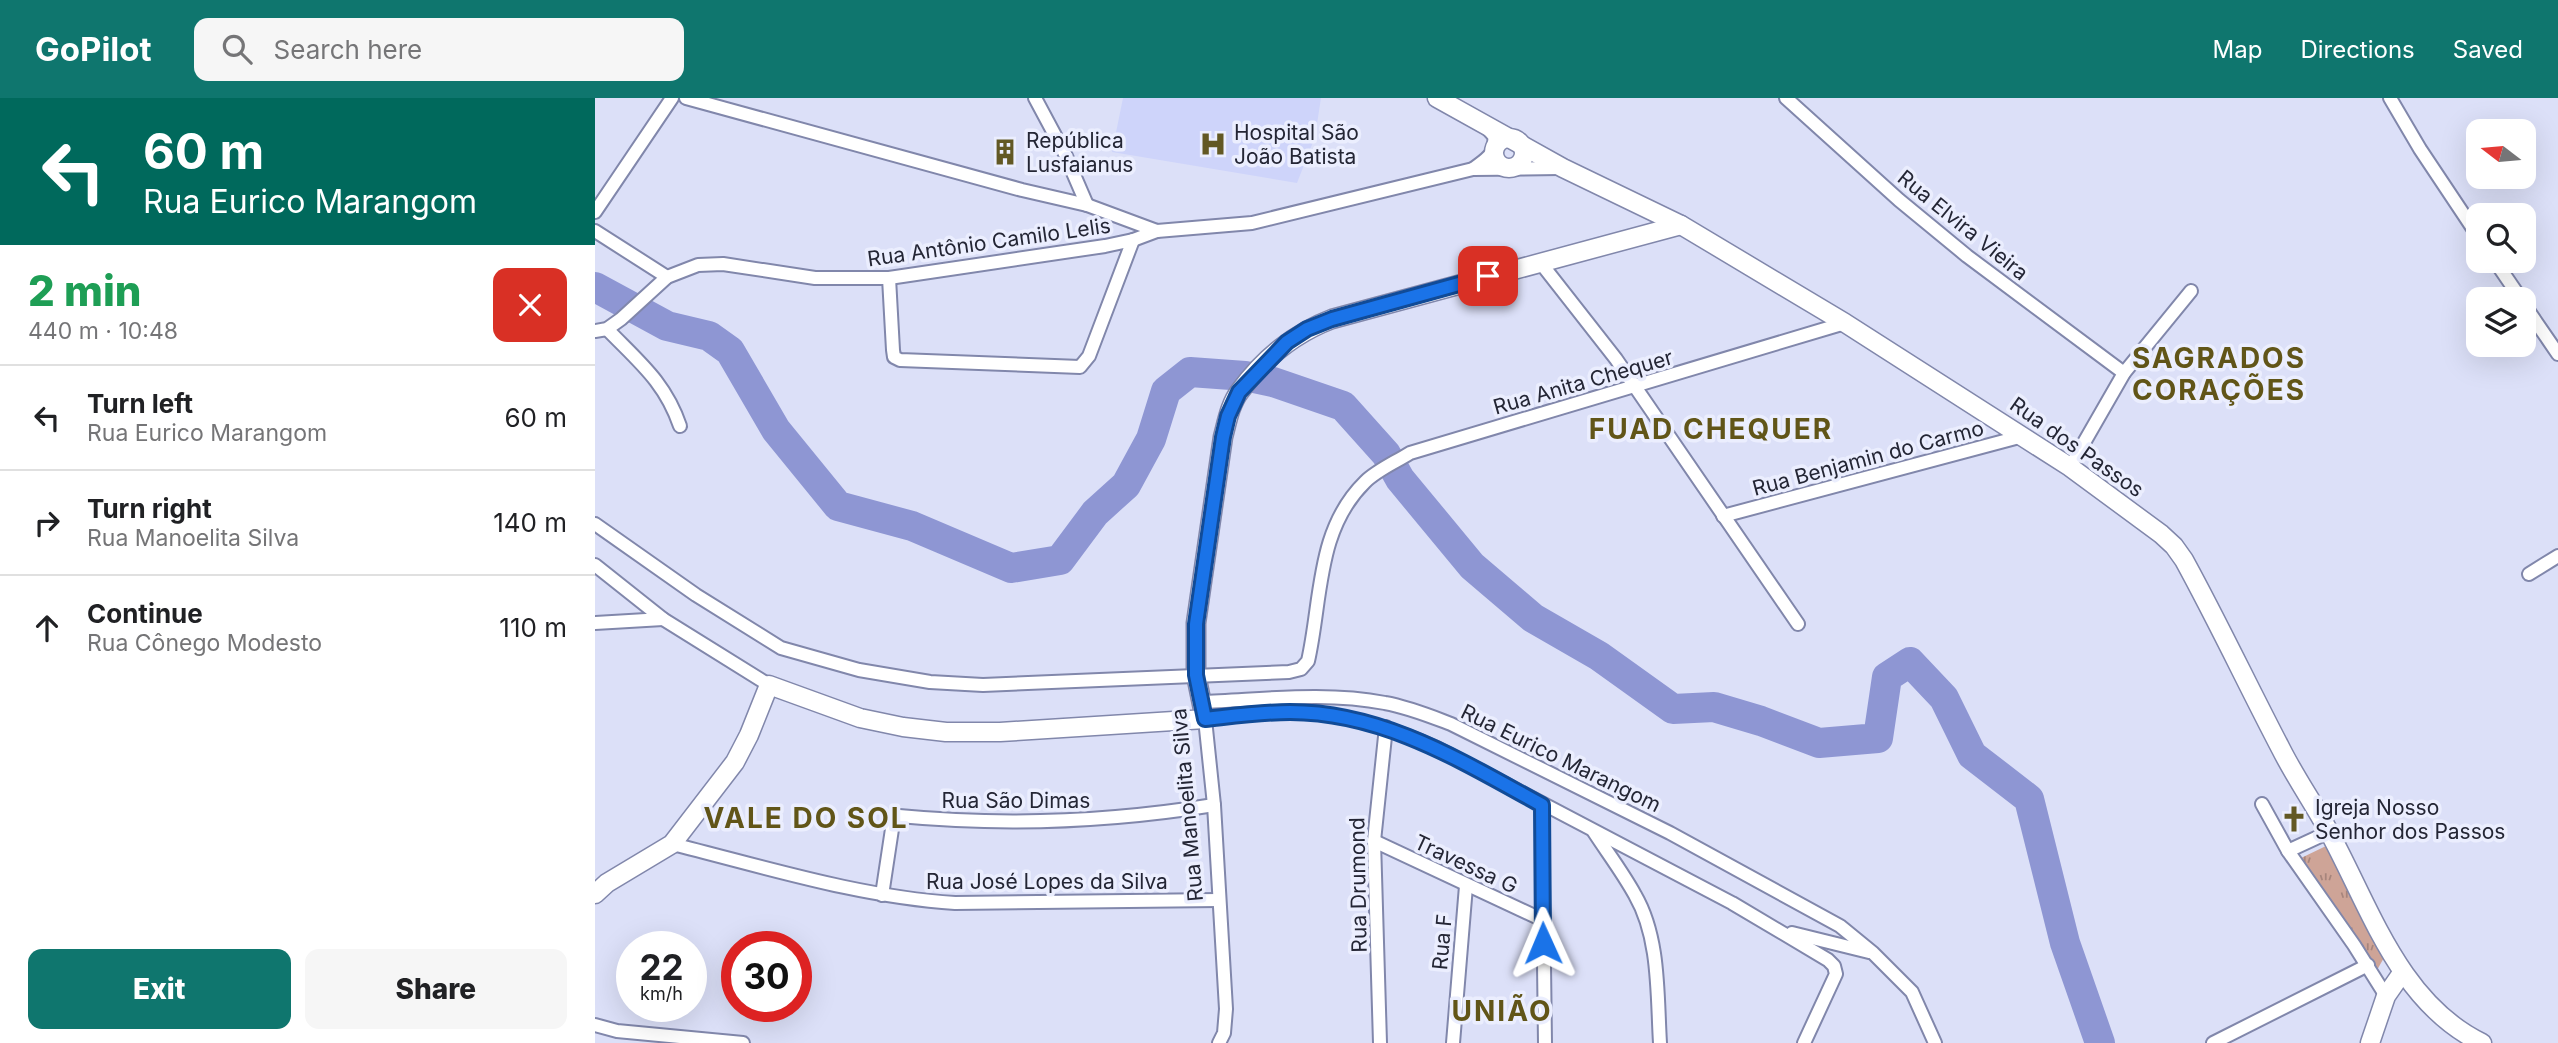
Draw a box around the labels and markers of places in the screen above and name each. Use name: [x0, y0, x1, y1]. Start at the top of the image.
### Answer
place label: Hospital São João Batista: [1234, 120, 1359, 169]
place label: República Lusfaianus: [1026, 128, 1133, 177]
hospital icon: Hospital São João Batista: [1198, 129, 1228, 159]
building icon: República Lusfaianus: [990, 137, 1020, 167]
pin: [1458, 246, 1518, 306]
place label: Igreja Nosso Senhor dos Passos: [2315, 795, 2505, 844]
church icon: Igreja Nosso Senhor dos Passos: [2279, 804, 2309, 834]

